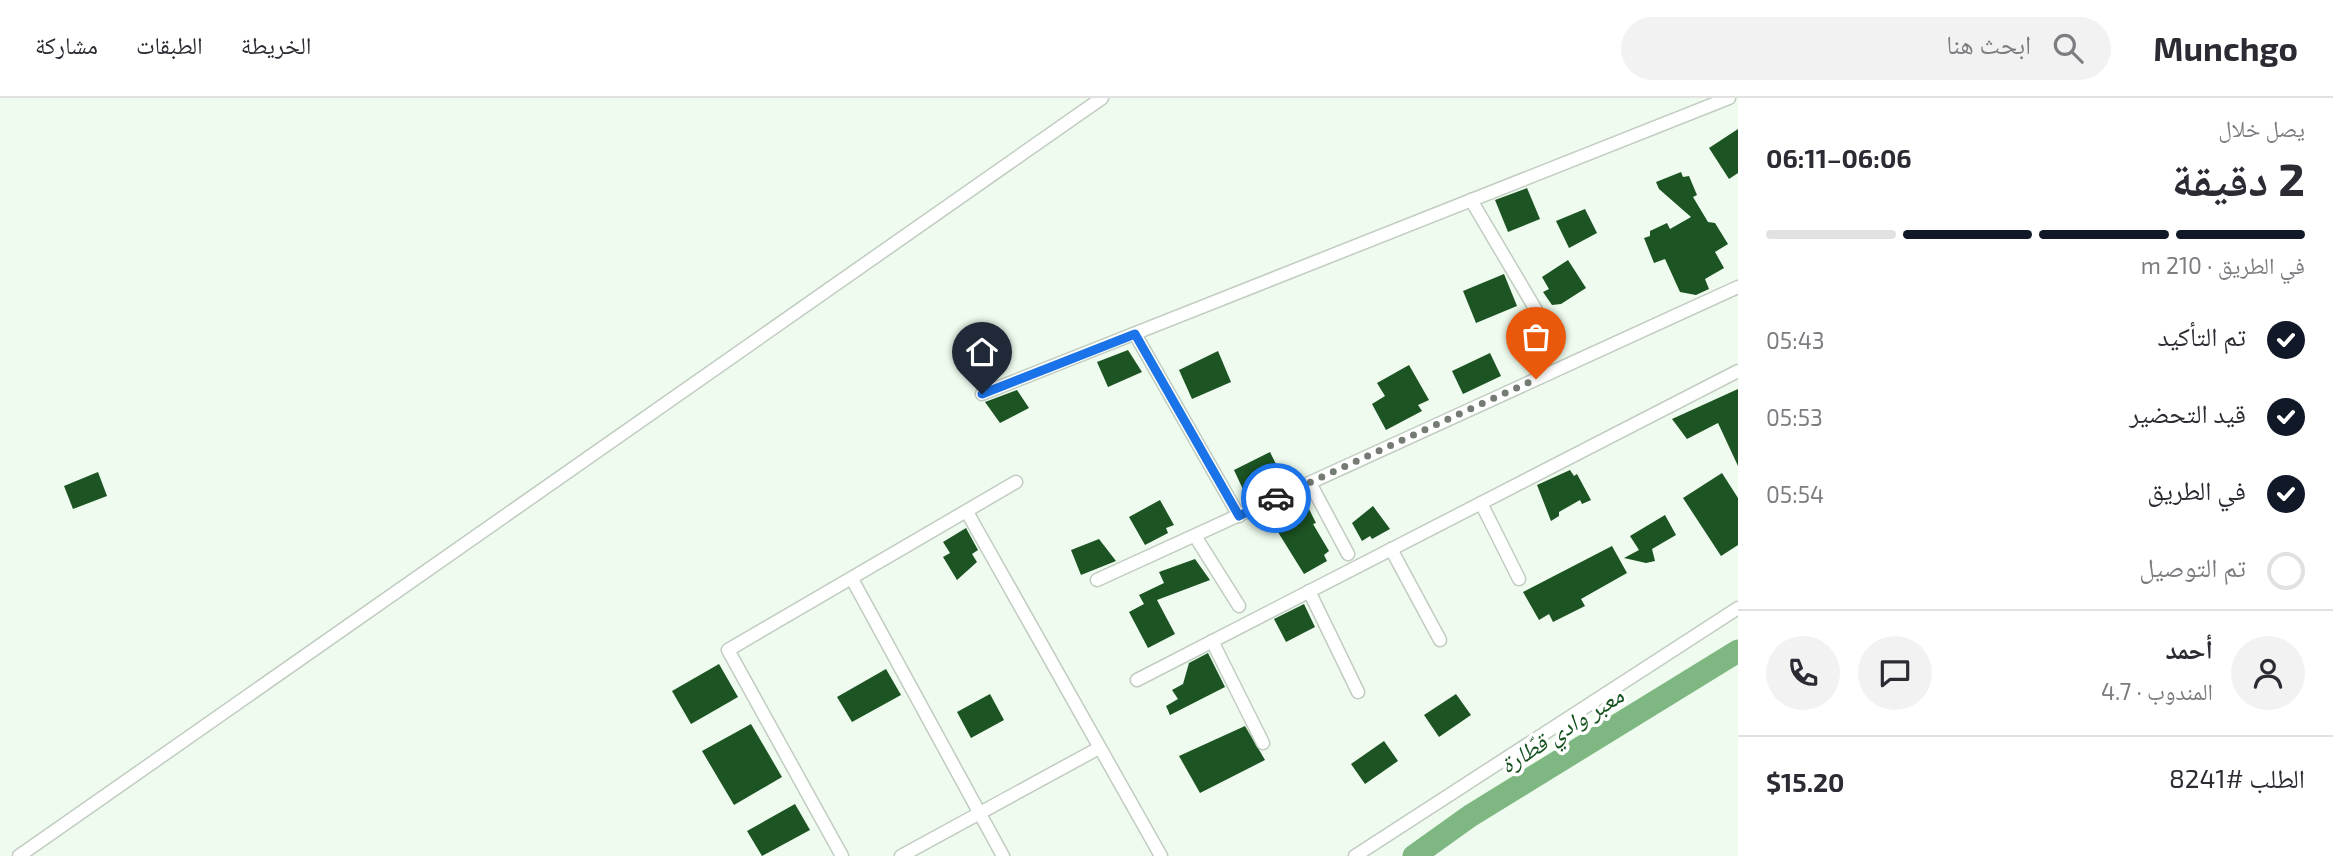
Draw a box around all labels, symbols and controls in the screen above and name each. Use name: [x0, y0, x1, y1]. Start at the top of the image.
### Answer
search box: [1621, 17, 2111, 80]
text: ابحث هنا: [1946, 28, 2031, 59]
text: Munchgo: [2153, 28, 2298, 68]
icon: search: [2049, 29, 2087, 67]
text: مشاركة: [35, 30, 98, 59]
text: الطبقات: [136, 30, 203, 59]
text: الخريطة: [241, 30, 311, 59]
text: يصل خلال: [2218, 114, 2305, 142]
text: 06:06–06:11: [1766, 142, 1912, 173]
text: 2 دقيقة: [2172, 150, 2305, 205]
text: في الطريق · 210 m: [2141, 251, 2305, 279]
pin: [1506, 307, 1566, 379]
icon: bag: [1517, 318, 1555, 356]
text: تم التأكيد: [2157, 320, 2246, 351]
icon: check: [2267, 321, 2305, 359]
pin: [952, 322, 1012, 394]
text: 05:43: [1766, 326, 1825, 354]
icon: home: [963, 333, 1001, 371]
text: قيد التحضير: [2129, 397, 2246, 428]
icon: check: [2267, 398, 2305, 436]
text: 05:53: [1766, 403, 1823, 431]
courier: [1241, 463, 1311, 533]
text: في الطريق: [2147, 474, 2246, 505]
icon: check: [2267, 475, 2305, 513]
icon: car: [1257, 479, 1295, 517]
text: 05:54: [1766, 480, 1824, 508]
text: تم التوصيل: [2139, 551, 2246, 582]
text: أحمد: [2165, 633, 2213, 664]
button: phone: [1766, 636, 1840, 710]
button: chat: [1858, 636, 1932, 710]
button: person: [2231, 636, 2305, 710]
text: المندوب · 4.7: [2101, 677, 2213, 705]
water label: معبر وادي قطّارة: [1494, 680, 1631, 784]
text: الطلب #8241: [2169, 762, 2305, 793]
text: $15.20: [1766, 766, 1845, 797]

